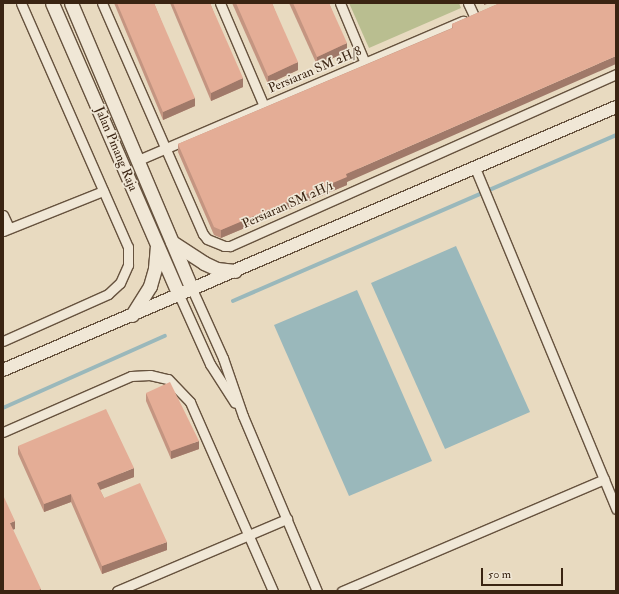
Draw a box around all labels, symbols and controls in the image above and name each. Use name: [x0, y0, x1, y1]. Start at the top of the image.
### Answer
street label: Persiaran SM 2H/8: [266, 43, 364, 97]
street label: Jalan Pinang Raja: [91, 104, 141, 194]
street label: Persiaran SM 2H/1: [240, 178, 336, 232]
scale bar: [483, 560, 565, 586]
text: 50 m: [488, 567, 511, 582]

